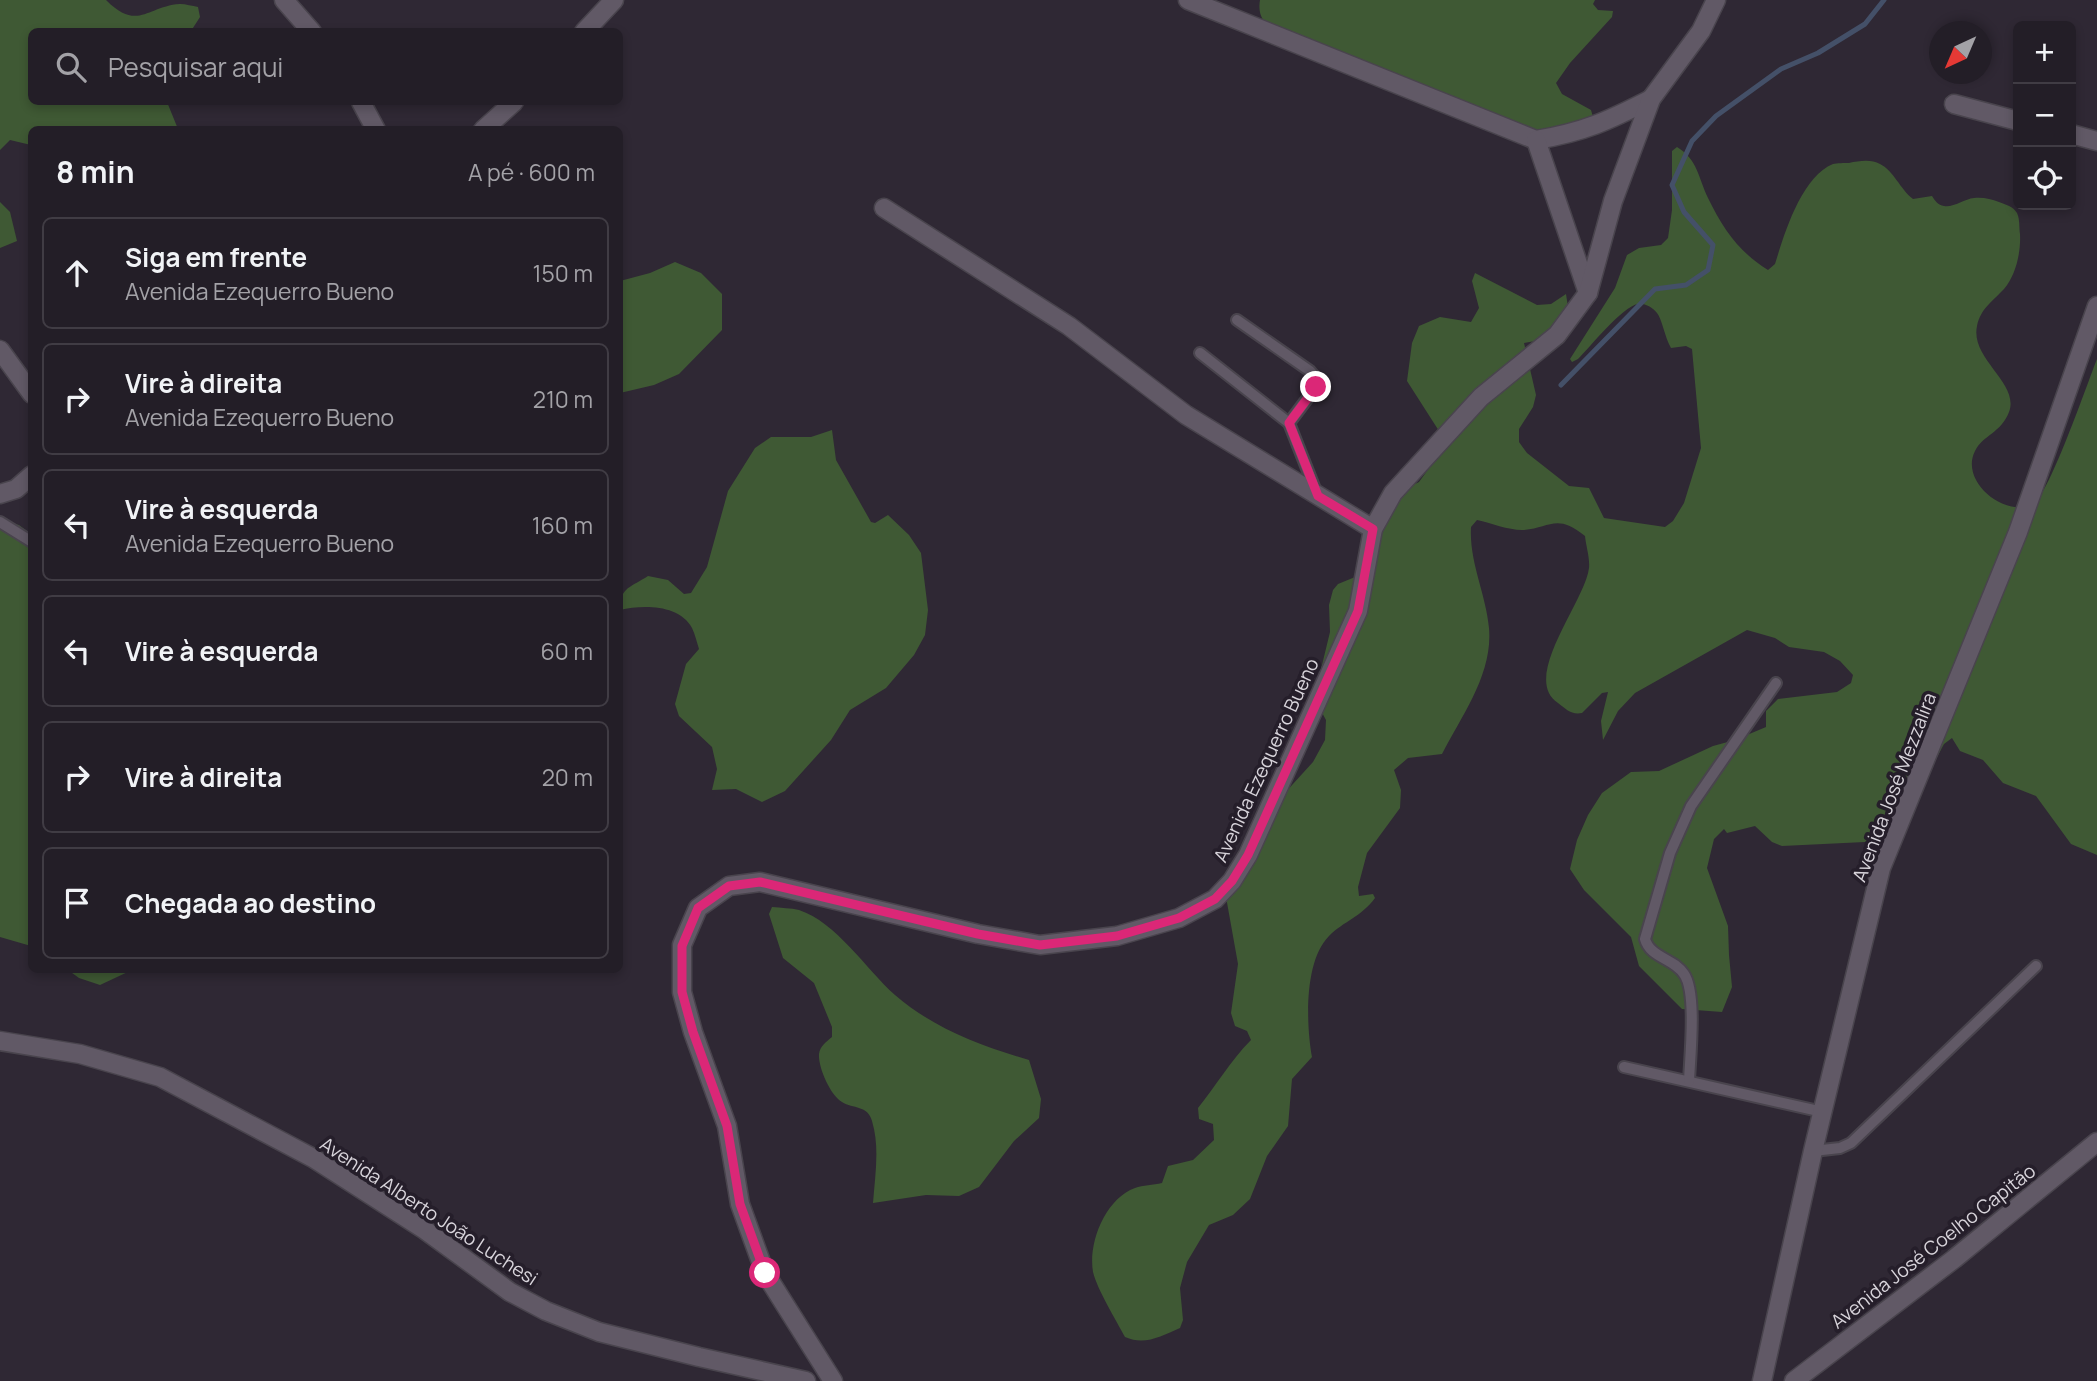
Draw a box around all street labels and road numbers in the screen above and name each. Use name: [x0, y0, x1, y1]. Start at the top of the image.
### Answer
street label: Avenida Ezequerro Bueno: [1207, 654, 1325, 866]
street label: Avenida José Mezzalira: [1846, 689, 1942, 885]
street label: Avenida Alberto João Luchesi: [315, 1131, 543, 1291]
street label: Avenida José Coelho Capitão: [1825, 1158, 2041, 1334]

